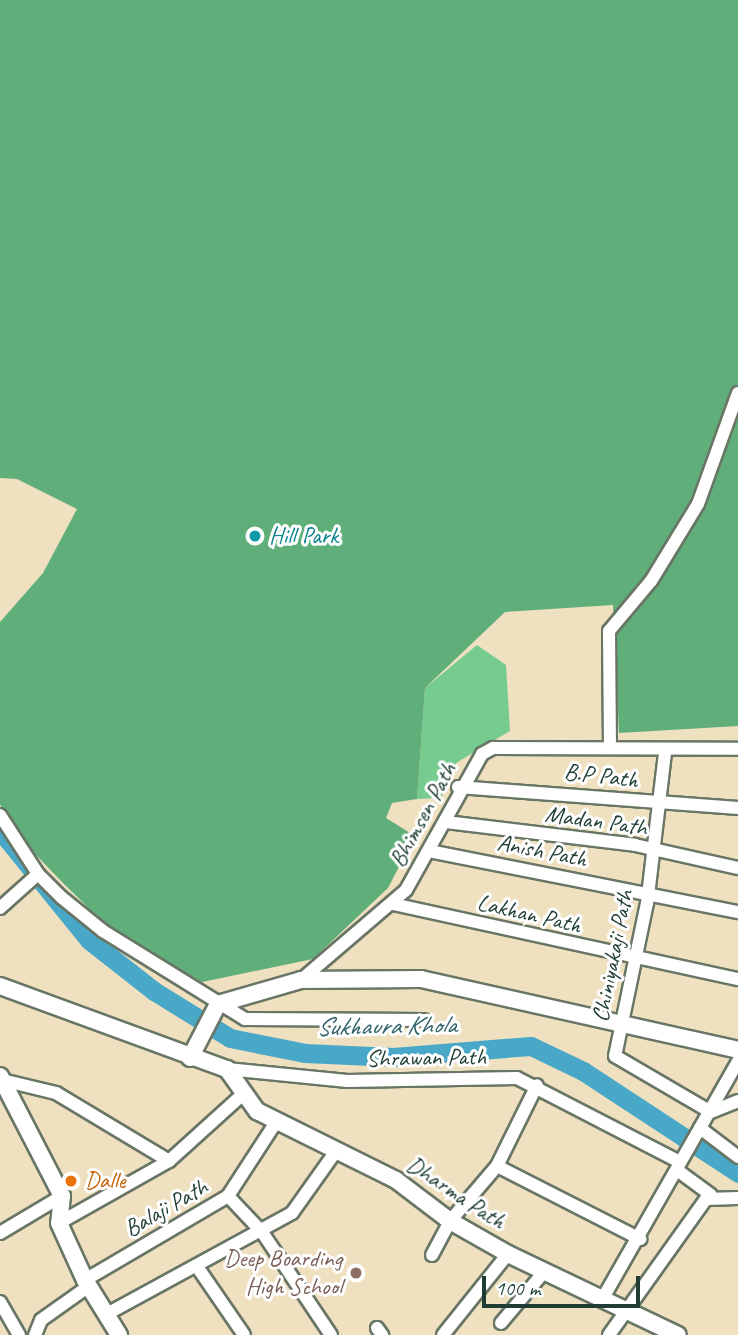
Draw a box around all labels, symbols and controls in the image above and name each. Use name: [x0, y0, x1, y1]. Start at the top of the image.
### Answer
place label: Hill Park: [269, 522, 339, 550]
marker: Hill Park: [247, 528, 263, 544]
street label: B.P Path: [563, 757, 639, 795]
street label: Bhimsen Path: [383, 758, 463, 872]
street label: Madan Path: [543, 800, 649, 842]
street label: Anish Path: [494, 828, 590, 874]
street label: Chiniyakaji Path: [586, 887, 640, 1025]
street label: Lakhan Path: [474, 888, 584, 940]
water label: Sukhaura Khola: [316, 1009, 456, 1043]
street label: Shrawan Path: [365, 1043, 487, 1073]
street label: Dharma Path: [401, 1150, 511, 1236]
place label: Dalle: [85, 1167, 125, 1195]
marker: Dalle: [63, 1173, 79, 1189]
street label: Balaji Path: [119, 1173, 213, 1243]
place label: Deep Boarding High School: [225, 1245, 342, 1301]
scale bar: [486, 1262, 644, 1306]
marker: Deep Boarding High School: [348, 1265, 364, 1281]
text: 100 m: [495, 1275, 540, 1301]

